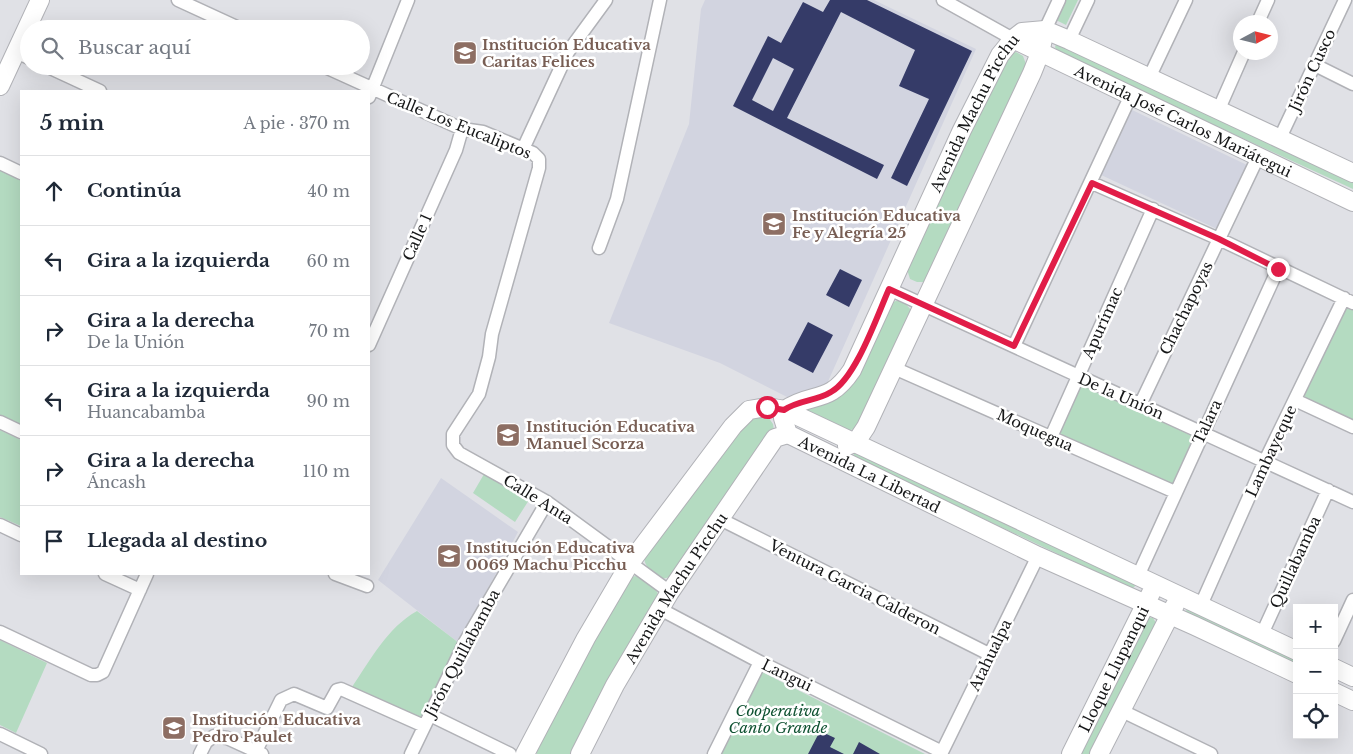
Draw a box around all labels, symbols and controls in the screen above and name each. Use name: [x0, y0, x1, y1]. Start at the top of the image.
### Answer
north arrow: [1233, 15, 1278, 60]
search box: [20, 20, 370, 75]
street label: Jirón Cusco: [1284, 25, 1340, 116]
street label: Avenida Machu Picchu: [925, 30, 1023, 196]
icon: search: [38, 34, 66, 62]
place label: Institución Educativa Caritas Felices: [482, 35, 651, 71]
text: Buscar aquí: [78, 36, 191, 59]
school or university icon: Institución Educativa Caritas Felices: [452, 40, 478, 66]
street label: Avenida José Carlos Mariátegui: [1071, 60, 1295, 181]
street label: Calle Los Eucaliptos: [384, 87, 534, 163]
text: 5 min: [40, 110, 104, 136]
text: A pie · 370 m: [243, 113, 350, 133]
icon: ahead: [40, 177, 68, 205]
text: Continúa: [87, 179, 181, 202]
text: 40 m: [307, 181, 350, 201]
place label: Institución Educativa Fe y Alegría 25: [792, 206, 961, 242]
street label: Calle 1: [398, 210, 436, 264]
school or university icon: Institución Educativa Fe y Alegría 25: [761, 211, 787, 237]
icon: left: [40, 247, 68, 275]
text: Gira a la izquierda: [87, 249, 270, 272]
text: 60 m: [307, 251, 350, 271]
street label: Chachapoyas: [1155, 258, 1217, 358]
route end: [1267, 258, 1290, 281]
street label: Apurímac: [1077, 284, 1126, 363]
text: Gira a la derecha: [87, 309, 255, 332]
icon: right: [40, 317, 68, 345]
text: 70 m: [309, 321, 350, 341]
text: De la Unión: [87, 332, 185, 352]
street label: De la Unión: [1075, 369, 1167, 423]
text: Gira a la izquierda: [87, 379, 270, 402]
icon: left: [40, 387, 68, 415]
text: 90 m: [307, 391, 350, 411]
route start: [756, 396, 779, 419]
street label: Talara: [1188, 396, 1226, 448]
text: Huancabamba: [87, 402, 205, 422]
street label: Lambayeque: [1241, 402, 1301, 500]
street label: Moquegua: [994, 405, 1077, 456]
place label: Institución Educativa Manuel Scorza: [526, 417, 695, 453]
school or university icon: Institución Educativa Manuel Scorza: [495, 422, 521, 448]
street label: Avenida La Libertad: [795, 431, 944, 517]
text: Gira a la derecha: [87, 449, 255, 472]
icon: right: [40, 457, 68, 485]
text: 110 m: [303, 461, 350, 481]
street label: Calle Anta: [500, 470, 577, 528]
text: Áncash: [87, 472, 146, 492]
street label: Avenida Machu Picchu: [620, 509, 731, 668]
street label: Quillabamba: [1265, 512, 1325, 611]
icon: arrive: [40, 527, 68, 555]
text: Llegada al destino: [87, 529, 267, 552]
street label: Ventura Garcia Calderon: [765, 535, 944, 639]
place label: Institución Educativa 0069 Machu Picchu: [466, 538, 635, 574]
school or university icon: Institución Educativa 0069 Machu Picchu: [436, 543, 462, 569]
street label: Jirón Quillabamba: [419, 585, 504, 722]
street label: Lloque Llupanqui: [1074, 603, 1153, 735]
map controls: [1293, 604, 1338, 739]
button: +: [1293, 604, 1338, 649]
street label: Atahualpa: [964, 615, 1016, 695]
button: −: [1293, 649, 1338, 694]
street label: Langui: [759, 655, 815, 695]
button: locate: [1293, 694, 1338, 739]
park label: Cooperativa Canto Grande: [729, 701, 828, 737]
place label: Institución Educativa Pedro Paulet: [192, 710, 361, 746]
school or university icon: Institución Educativa Pedro Paulet: [161, 715, 187, 741]

